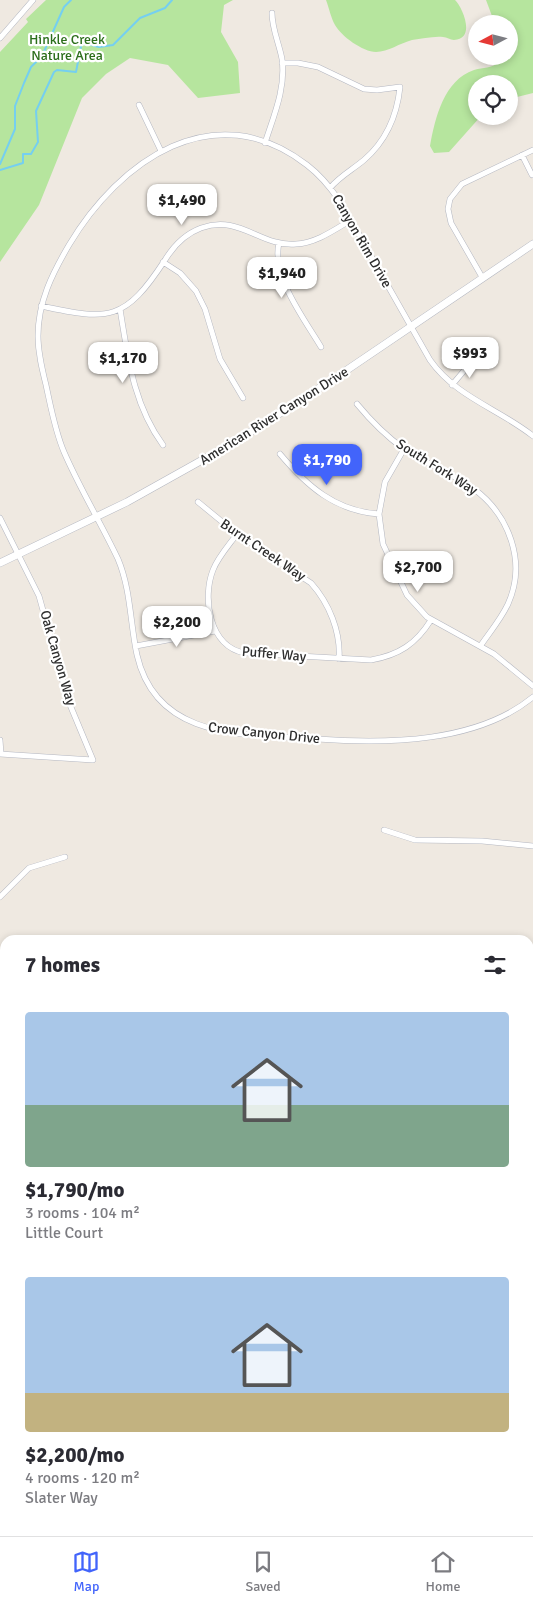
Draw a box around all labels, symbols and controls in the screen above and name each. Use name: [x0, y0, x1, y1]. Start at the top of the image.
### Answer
north arrow: [468, 15, 518, 65]
map controls: [468, 15, 518, 125]
park label: Hinkle Creek Nature Area: [29, 31, 105, 64]
button: locate: [468, 75, 518, 125]
pin: $1,490: [141, 184, 223, 226]
text: $1,490: [158, 190, 206, 210]
street label: Canyon Rim Drive: [328, 191, 396, 291]
pin: $1,940: [241, 256, 323, 299]
text: $1,940: [258, 263, 306, 283]
pin: $993: [440, 336, 500, 379]
pin: $1,170: [82, 342, 164, 384]
text: $993: [453, 343, 487, 363]
text: $1,170: [99, 348, 147, 368]
street label: American River Canyon Drive: [196, 363, 352, 469]
street label: South Fork Way: [393, 435, 481, 499]
pin: $1,790: [286, 444, 368, 486]
text: $1,790: [303, 450, 351, 470]
street label: Burnt Creek Way: [217, 515, 309, 585]
pin: $2,700: [377, 550, 459, 593]
text: $2,700: [394, 557, 442, 577]
pin: $2,200: [136, 606, 218, 648]
street label: Oak Canyon Way: [36, 608, 80, 708]
text: $2,200: [153, 612, 201, 632]
street label: Puffer Way: [241, 643, 307, 665]
street label: Crow Canyon Drive: [207, 719, 321, 747]
icon: filters: [481, 951, 509, 979]
text: 7 homes: [25, 952, 100, 978]
icon: home: [222, 1045, 312, 1135]
text: $1,790/mo: [25, 1177, 124, 1203]
text: 3 rooms · 104 m²: [25, 1203, 140, 1223]
text: Little Court: [25, 1223, 103, 1243]
icon: home: [222, 1310, 312, 1400]
text: $2,200/mo: [25, 1442, 124, 1468]
text: 4 rooms · 120 m²: [25, 1468, 140, 1488]
text: Slater Way: [25, 1488, 98, 1508]
tab: Map: [72, 1548, 100, 1595]
tab: Saved: [245, 1548, 281, 1595]
tab: Home: [426, 1548, 461, 1595]

